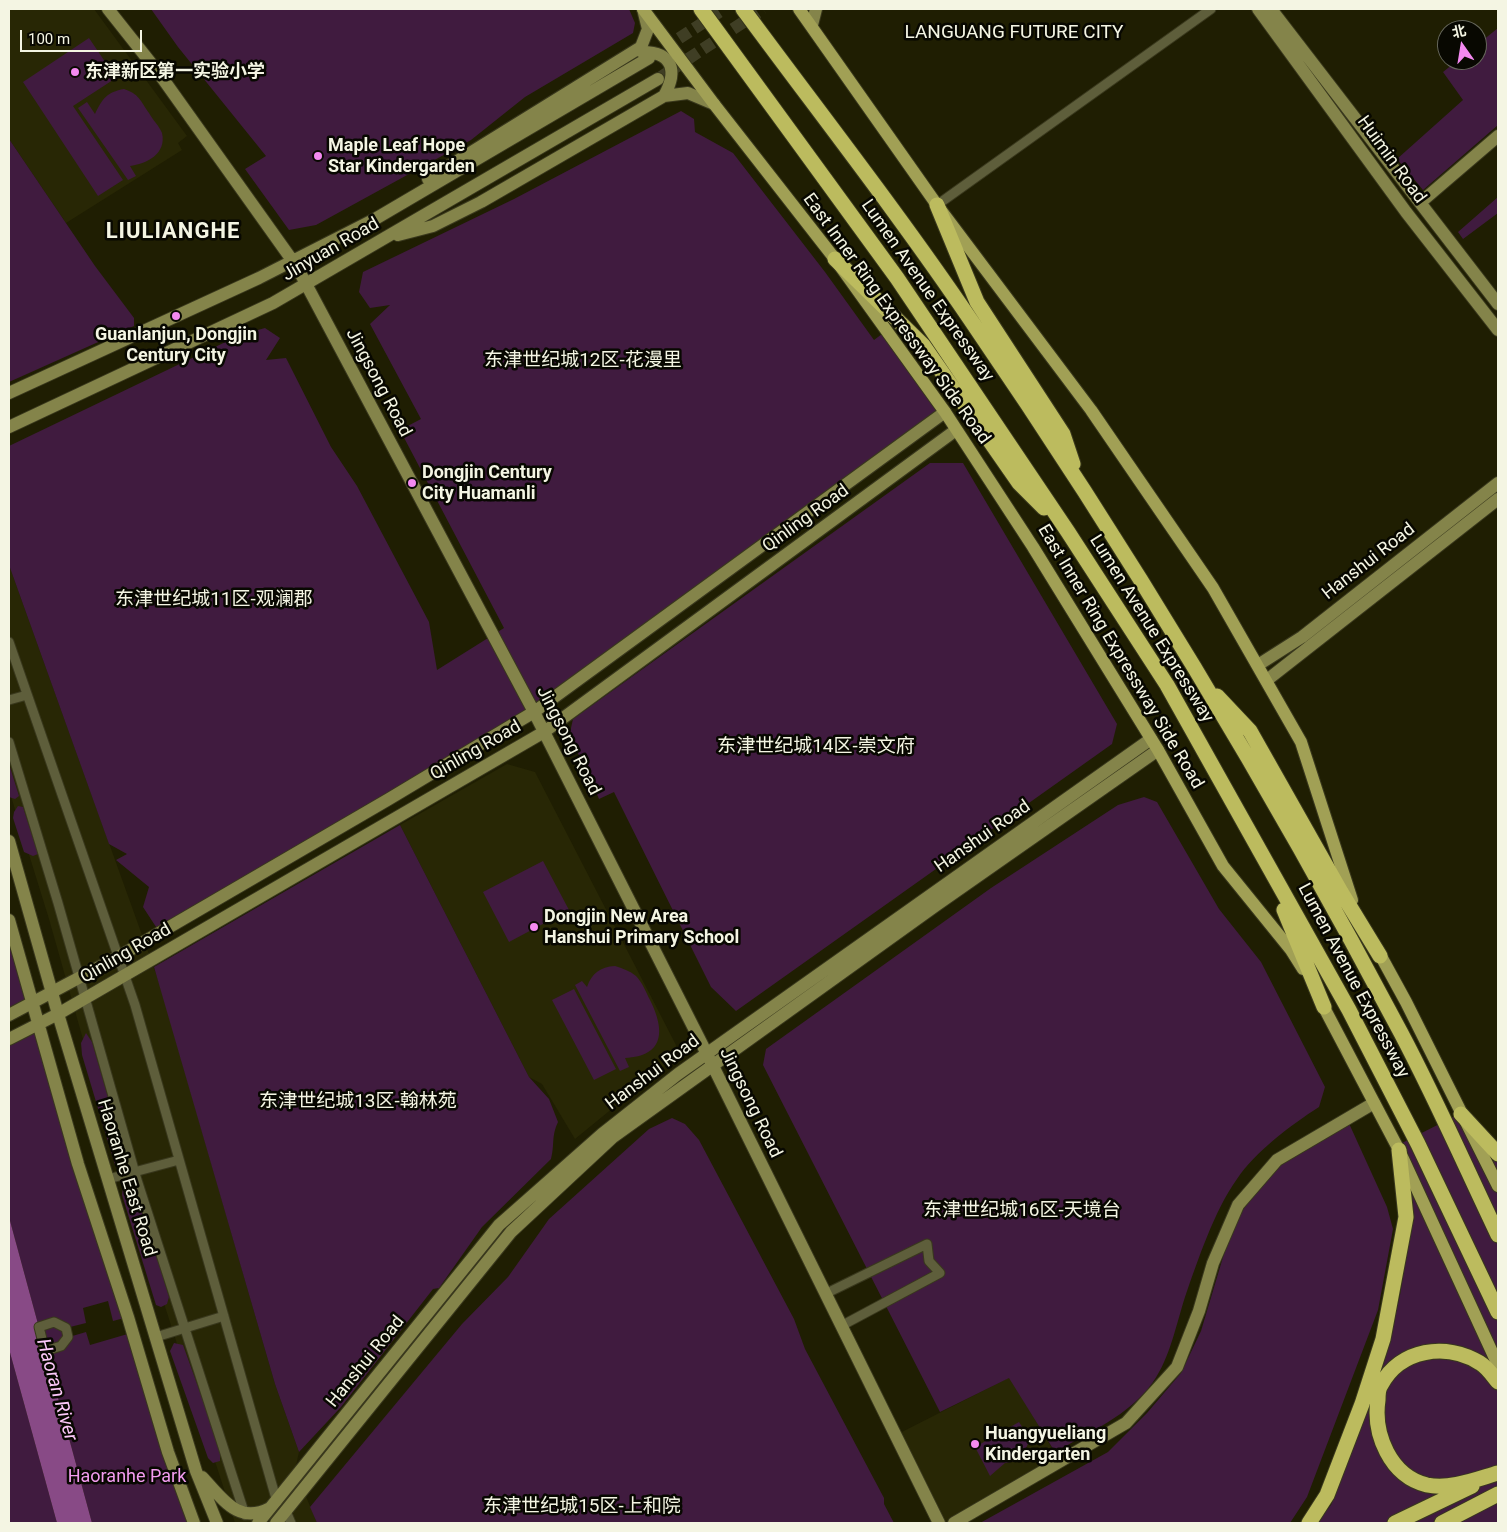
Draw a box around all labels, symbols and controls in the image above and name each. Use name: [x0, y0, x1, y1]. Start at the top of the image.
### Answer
scale bar: [22, 20, 145, 52]
north arrow: [1437, 20, 1487, 70]
district label: LANGUANG FUTURE CITY: [892, 22, 1136, 44]
text: 北: [1450, 22, 1467, 41]
text: 100 m: [28, 30, 70, 48]
place label: 东津新区第一实验小学: [85, 61, 265, 83]
marker: 东津新区第一实验小学: [69, 66, 81, 78]
street label: Huimin Road: [1352, 112, 1430, 208]
place label: Maple Leaf Hope Star Kindergarden: [328, 135, 475, 178]
marker: Maple Leaf Hope Star Kindergarden: [312, 150, 324, 162]
street label: East Inner Ring Expressway Side Road: [798, 189, 994, 449]
street label: Lumen Avenue Expressway: [856, 196, 998, 386]
street label: Jinyuan Road: [279, 214, 383, 286]
district label: LIULIANGHE: [104, 219, 242, 245]
marker: Guanlanjun, Dongjin Century City: [170, 310, 182, 322]
place label: Guanlanjun, Dongjin Century City: [95, 324, 257, 366]
street label: Jingsong Road: [340, 325, 416, 441]
district label: 东津世纪城12区-花漫里: [484, 350, 682, 372]
place label: Dongjin Century City Huamanli: [422, 462, 552, 504]
marker: Dongjin Century City Huamanli: [406, 477, 418, 489]
street label: Qinling Road: [759, 481, 853, 557]
street label: Hanshui Road: [1318, 519, 1420, 605]
street label: East Inner Ring Expressway Side Road: [1032, 521, 1208, 793]
street label: Lumen Avenue Expressway: [1084, 531, 1218, 727]
district label: 东津世纪城11区-观澜郡: [115, 589, 313, 611]
street label: Jingsong Road: [531, 683, 605, 799]
street label: Qinling Road: [427, 716, 525, 786]
district label: 东津世纪城14区-崇文府: [717, 736, 915, 758]
street label: Hanshui Road: [931, 796, 1035, 878]
street label: Lumen Avenue Expressway: [1292, 880, 1414, 1082]
place label: Dongjin New Area Hanshui Primary School: [544, 906, 739, 949]
street label: Qinling Road: [77, 919, 175, 989]
marker: Dongjin New Area Hanshui Primary School: [528, 921, 540, 933]
street label: Hanshui Road: [602, 1031, 704, 1115]
street label: Jingsong Road: [714, 1044, 786, 1162]
district label: 东津世纪城13区-翰林苑: [259, 1091, 457, 1113]
street label: Haoranhe East Road: [92, 1097, 160, 1259]
district label: 东津世纪城16区-天境台: [923, 1200, 1121, 1222]
street label: Hanshui Road: [322, 1312, 410, 1412]
water label: Haoran River: [31, 1336, 81, 1444]
place label: Huangyueliang Kindergarten: [985, 1423, 1106, 1466]
marker: Huangyueliang Kindergarten: [969, 1438, 981, 1450]
park label: Haoranhe Park: [68, 1466, 186, 1488]
district label: 东津世纪城15区-上和院: [483, 1496, 681, 1518]

